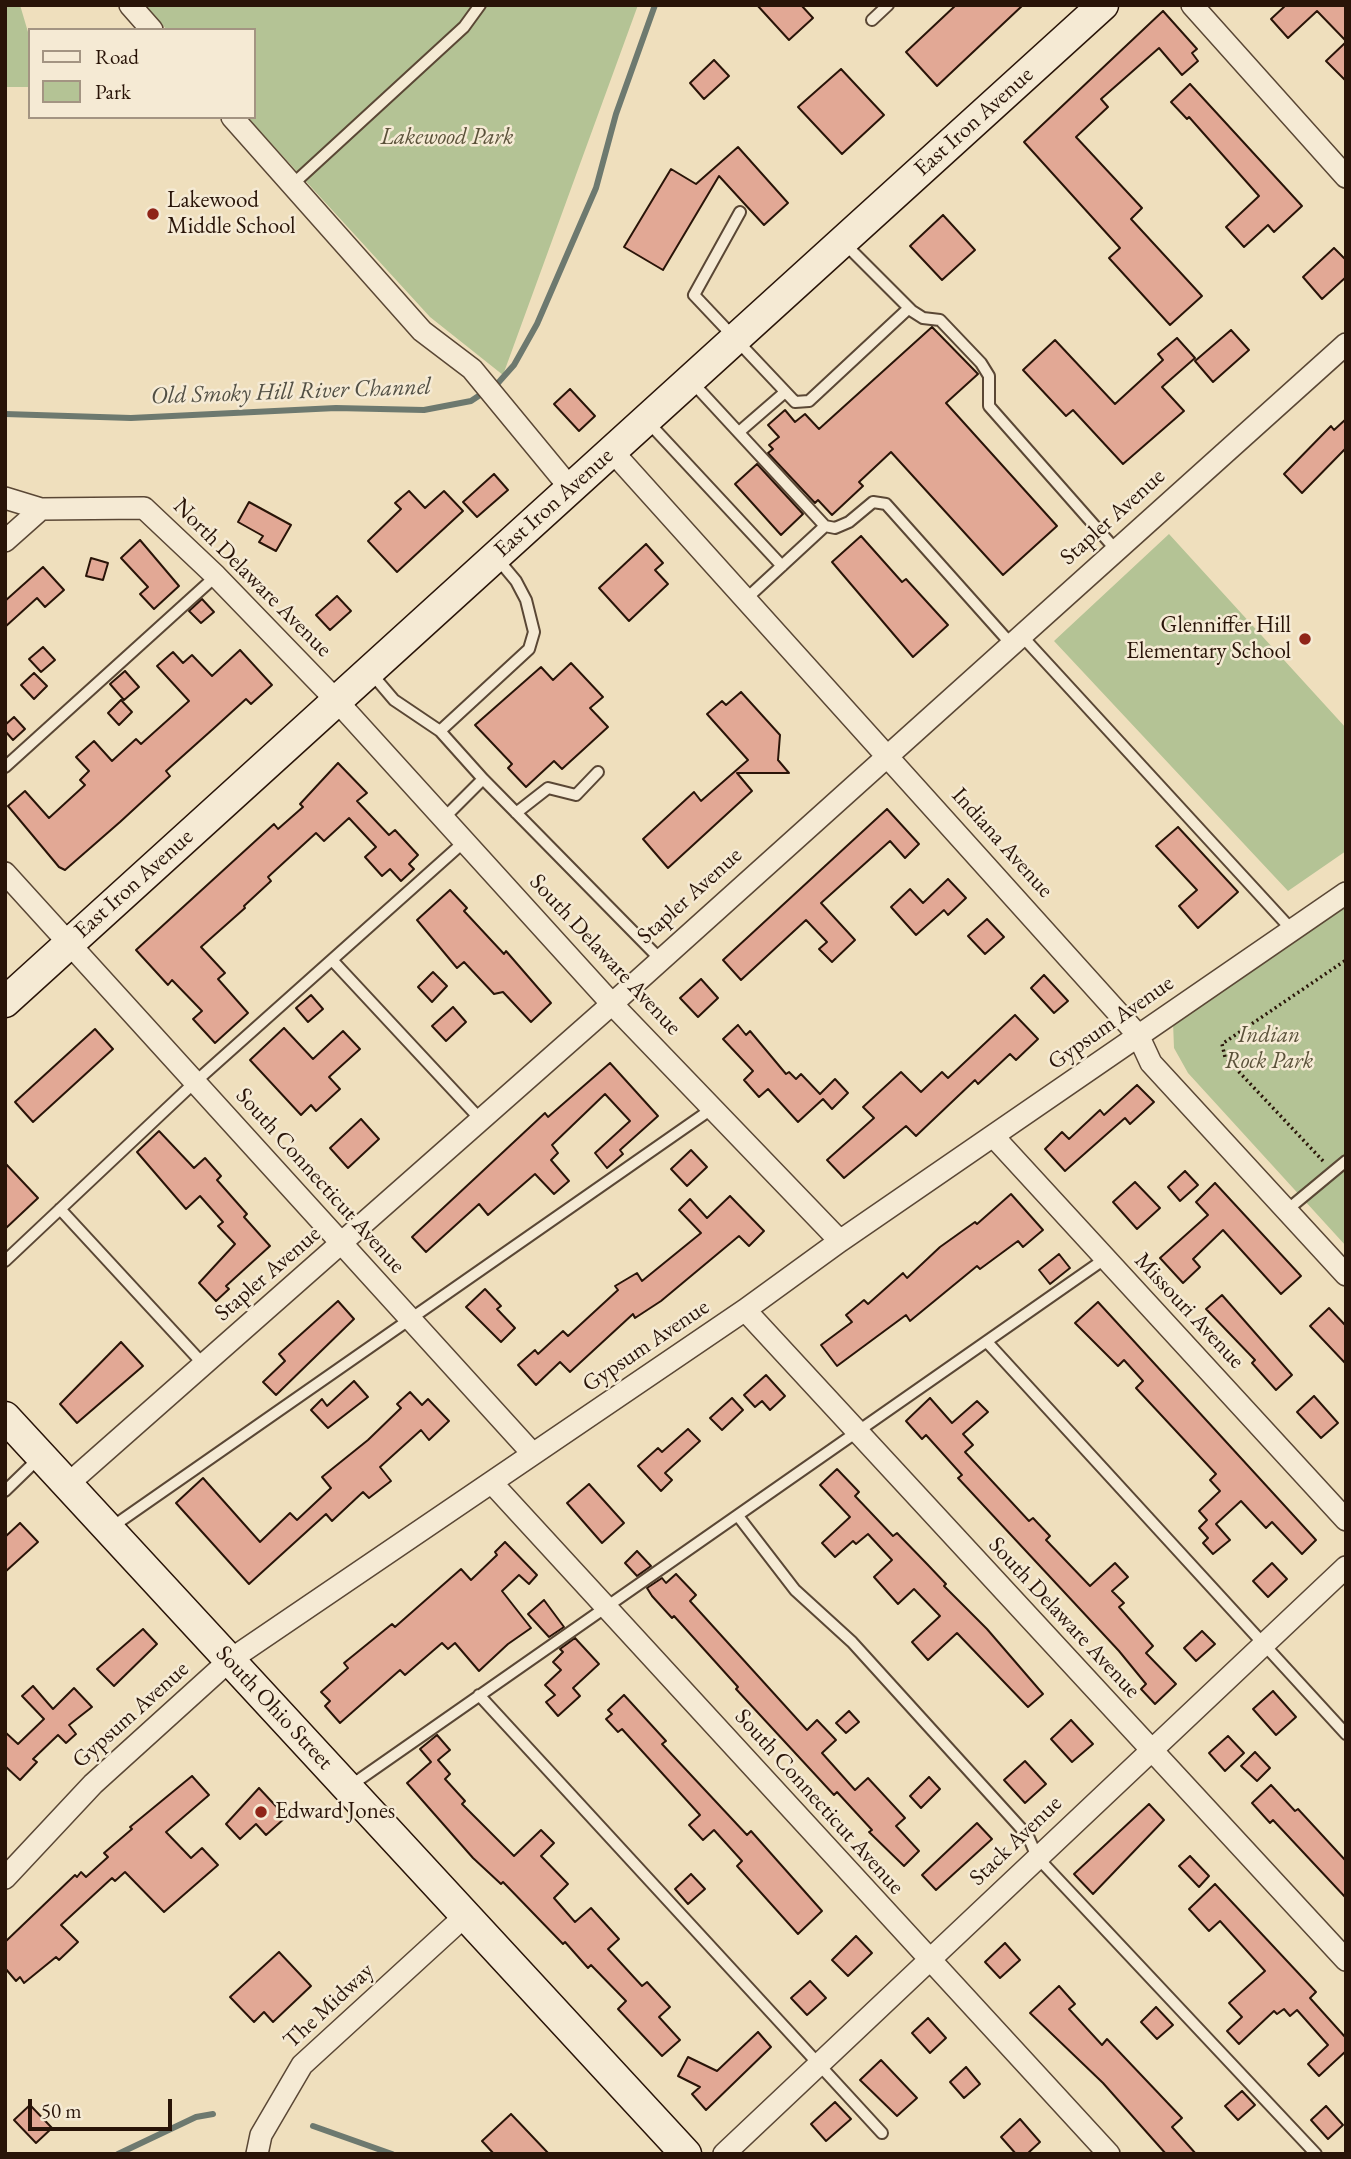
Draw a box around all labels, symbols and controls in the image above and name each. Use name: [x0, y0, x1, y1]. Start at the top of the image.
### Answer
legend: [28, 28, 256, 119]
text: Road: [95, 43, 139, 70]
street label: East Iron Avenue: [909, 61, 1039, 183]
text: Park: [95, 78, 131, 105]
park label: Lakewood Park: [381, 124, 513, 152]
place label: Lakewood Middle School: [167, 187, 296, 241]
marker: Lakewood Middle School: [145, 206, 161, 222]
water label: Old Smoky Hill River Channel: [150, 373, 432, 411]
street label: East Iron Avenue: [489, 442, 619, 564]
street label: Stapler Avenue: [1055, 463, 1171, 571]
street label: North Delaware Avenue: [167, 493, 337, 663]
place label: Glenniffer Hill Elementary School: [1126, 612, 1291, 666]
marker: Glenniffer Hill Elementary School: [1297, 631, 1313, 647]
street label: Indiana Avenue: [945, 782, 1059, 904]
street label: East Iron Avenue: [69, 823, 199, 945]
street label: Stapler Avenue: [632, 842, 748, 950]
street label: South Delaware Avenue: [523, 869, 687, 1041]
street label: Gypsum Avenue: [1043, 970, 1179, 1076]
park label: Indian Rock Park: [1225, 1022, 1313, 1076]
street label: South Connecticut Avenue: [229, 1083, 411, 1279]
street label: Stapler Avenue: [209, 1220, 327, 1328]
street label: Missouri Avenue: [1128, 1247, 1250, 1375]
street label: Gypsum Avenue: [577, 1294, 715, 1398]
street label: South Delaware Avenue: [982, 1532, 1146, 1704]
street label: South Ohio Street: [210, 1640, 338, 1776]
street label: Gypsum Avenue: [67, 1656, 195, 1774]
street label: South Connecticut Avenue: [728, 1704, 910, 1900]
street label: Stack Avenue: [964, 1790, 1068, 1892]
place label: Edward Jones: [275, 1798, 395, 1826]
marker: Edward Jones: [253, 1804, 269, 1820]
street label: The Midway: [278, 1957, 380, 2055]
scale bar: [32, 2086, 175, 2130]
text: 50 m: [41, 2097, 82, 2124]

